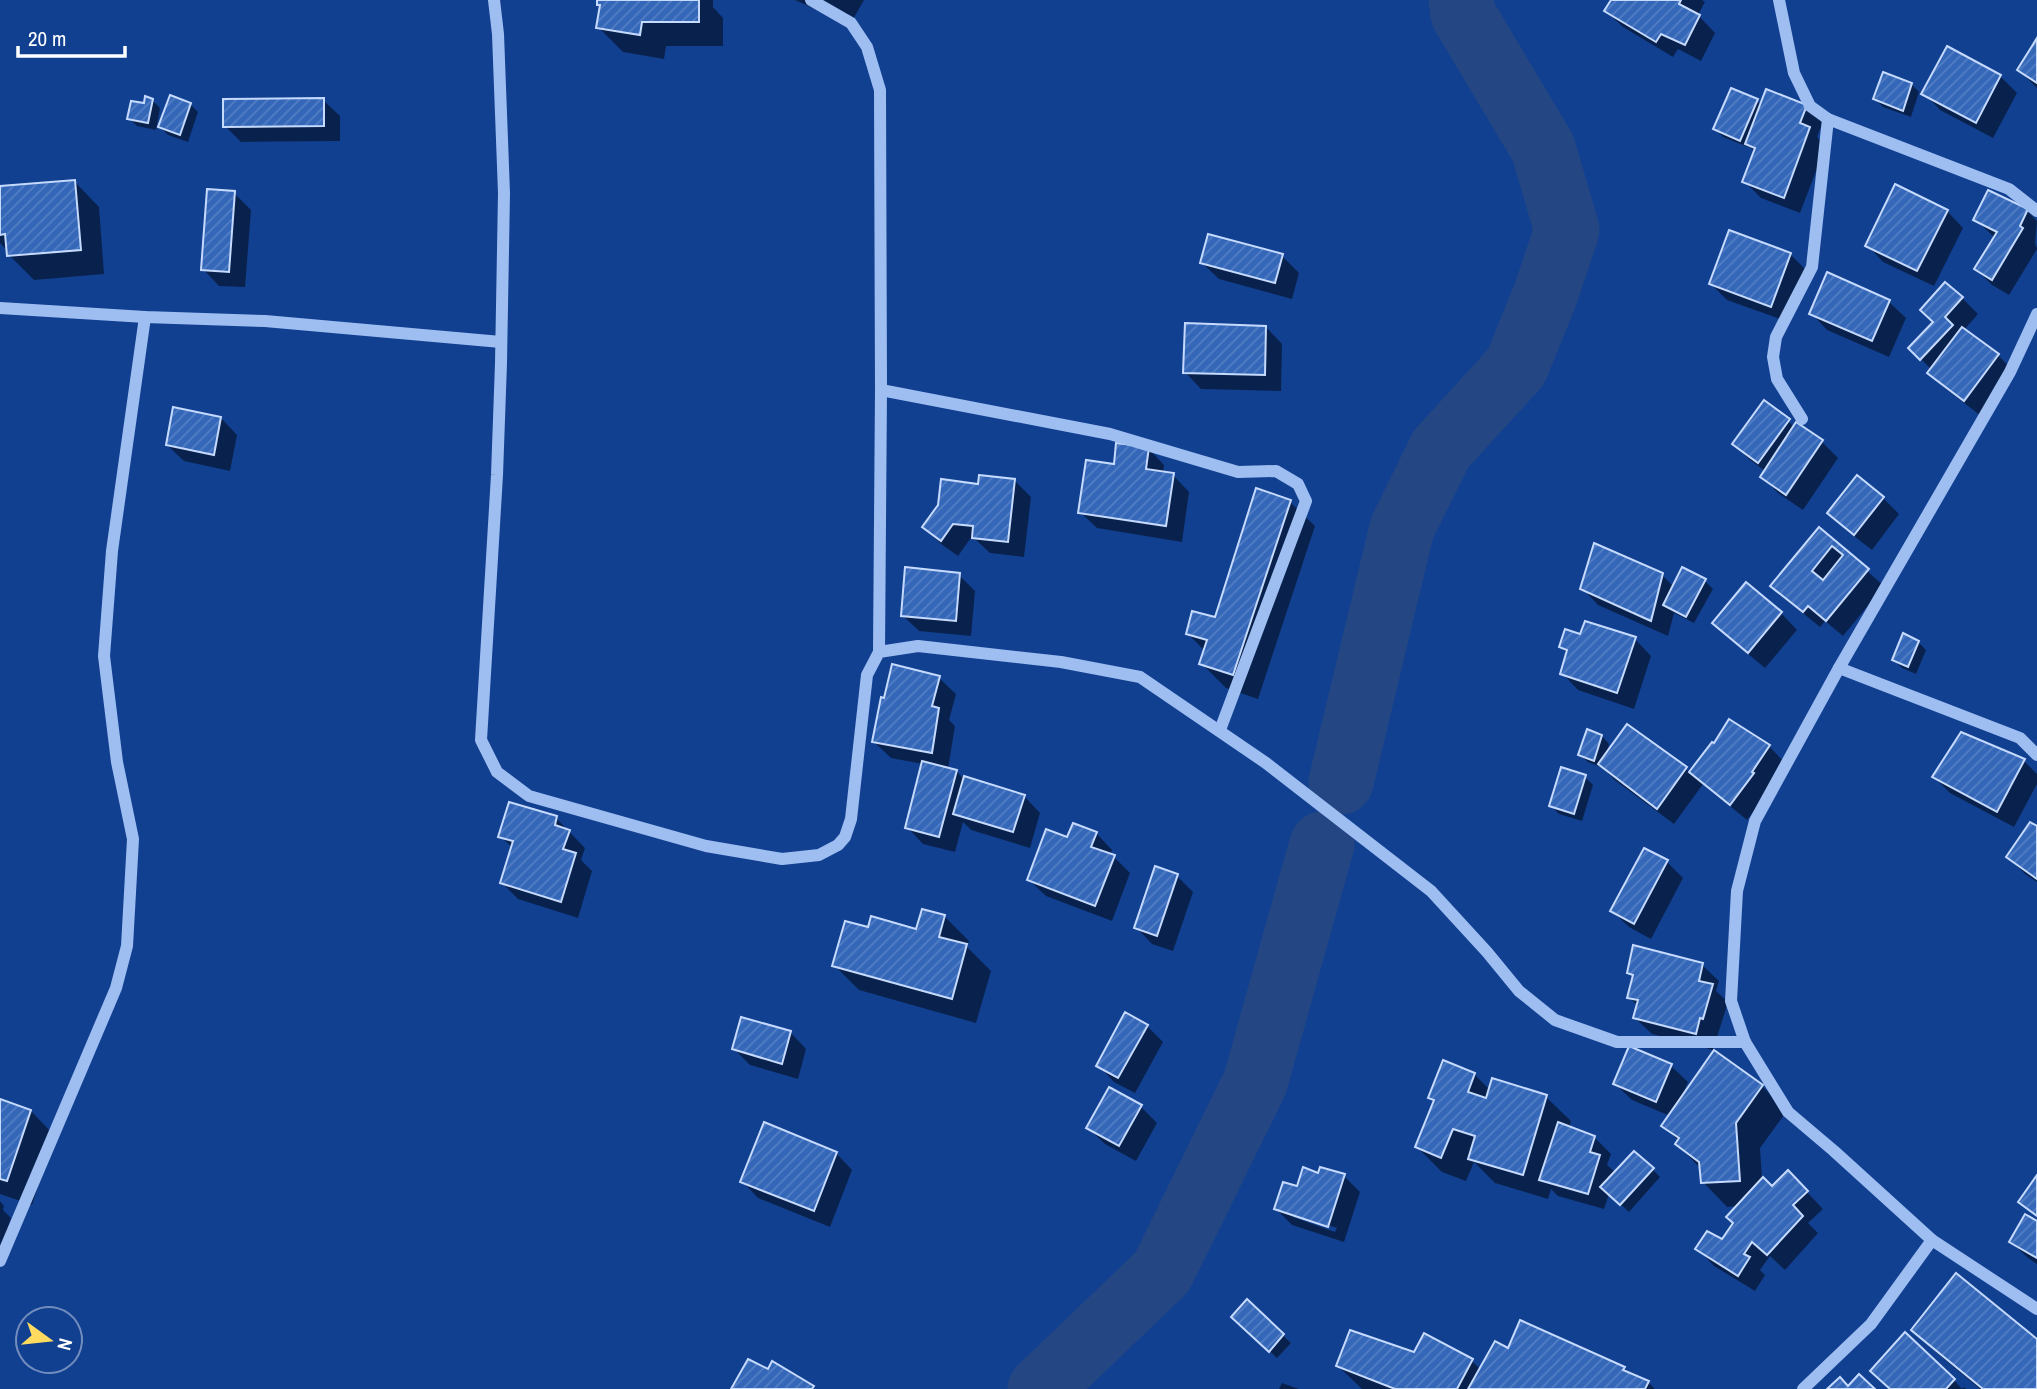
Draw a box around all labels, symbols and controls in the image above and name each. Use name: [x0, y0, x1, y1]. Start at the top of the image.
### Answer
scale bar: [18, 14, 124, 58]
text: 20 m: [28, 24, 66, 53]
north arrow: [14, 1305, 84, 1375]
text: N: [51, 1336, 79, 1353]

